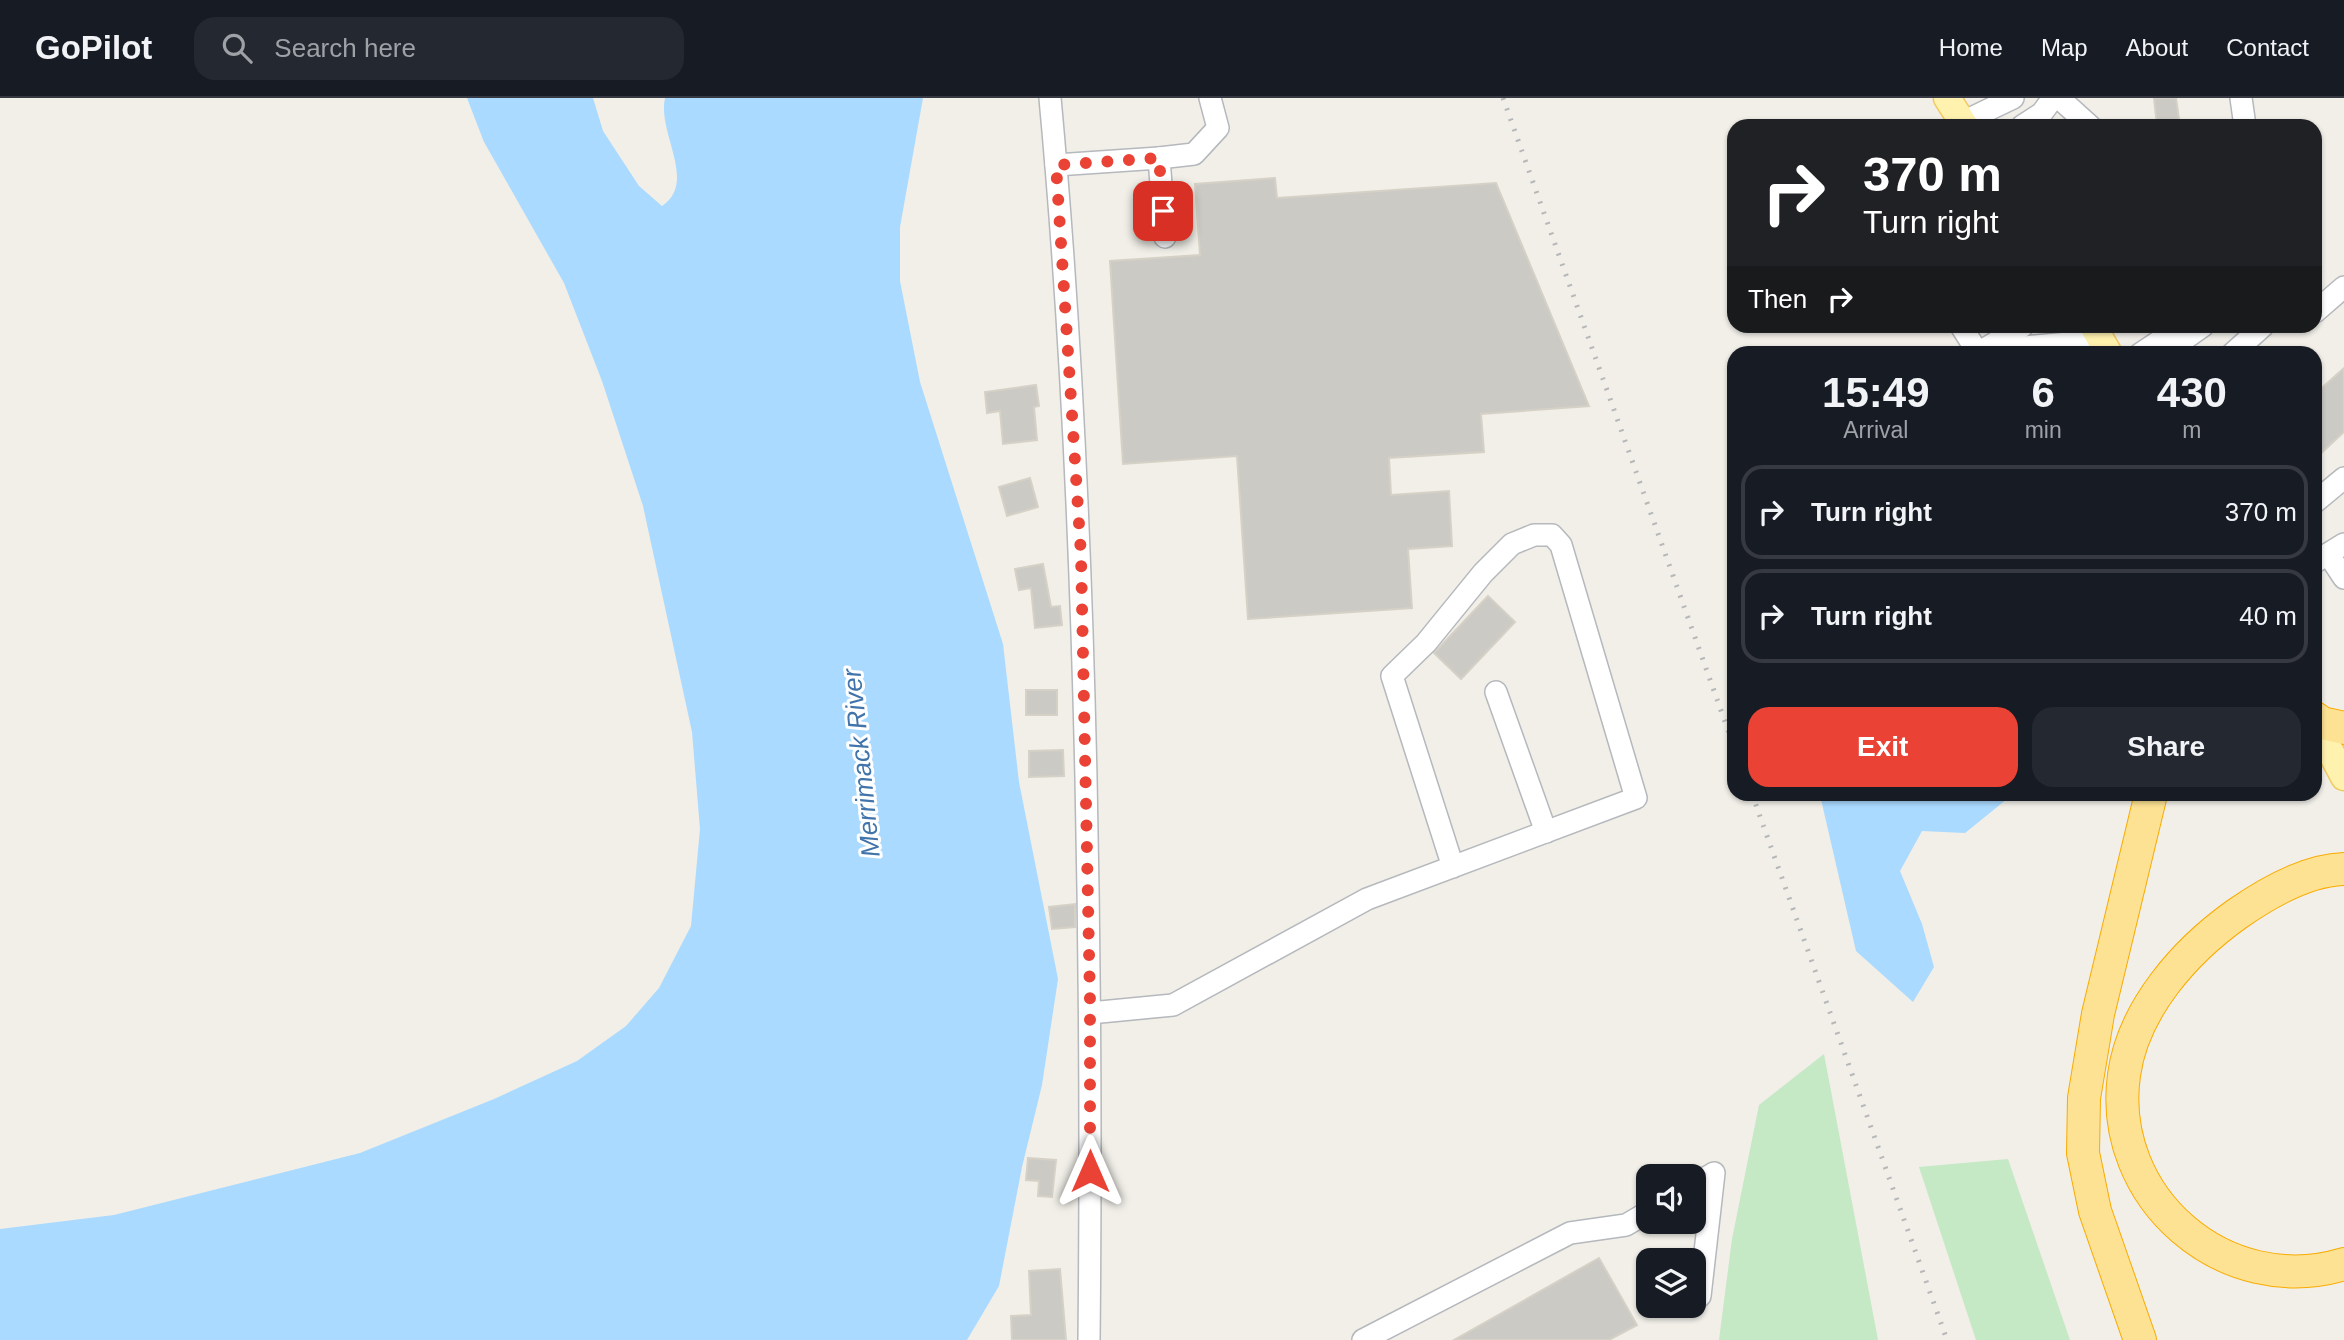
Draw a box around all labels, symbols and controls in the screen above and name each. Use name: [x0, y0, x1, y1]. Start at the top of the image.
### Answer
search box: [194, 17, 684, 80]
text: GoPilot: [35, 29, 152, 66]
icon: search: [218, 29, 256, 67]
text: Search here: [274, 33, 416, 63]
text: Home: [1939, 34, 2003, 61]
text: Map: [2041, 34, 2088, 61]
text: About: [2126, 34, 2188, 61]
text: Contact: [2226, 34, 2309, 61]
icon: right: [1748, 147, 1839, 238]
text: 370 m: [1863, 147, 2002, 201]
pin: [1133, 181, 1193, 241]
icon: arrive: [1144, 192, 1182, 230]
text: Turn right: [1863, 204, 1999, 240]
icon: right: [1821, 280, 1859, 318]
text: Then: [1748, 284, 1807, 314]
text: 15:49: [1822, 369, 1930, 416]
text: 6: [2031, 369, 2055, 416]
text: 430: [2157, 369, 2227, 416]
text: Arrival: [1843, 417, 1908, 443]
text: min: [2025, 417, 2062, 443]
text: m: [2182, 417, 2201, 443]
icon: right: [1752, 493, 1790, 531]
text: Turn right: [1811, 497, 1932, 527]
text: 370 m: [2225, 497, 2297, 527]
icon: right: [1752, 597, 1790, 635]
text: Turn right: [1811, 601, 1932, 631]
text: 40 m: [2239, 601, 2297, 631]
water label: Merrimack River: [836, 666, 886, 859]
button: Exit: [1748, 707, 2018, 787]
button: Share: [2032, 707, 2301, 787]
position arrow: [1053, 1134, 1127, 1208]
map controls: [1636, 1164, 1706, 1318]
button: sound: [1636, 1164, 1706, 1234]
button: layers: [1636, 1248, 1706, 1318]

